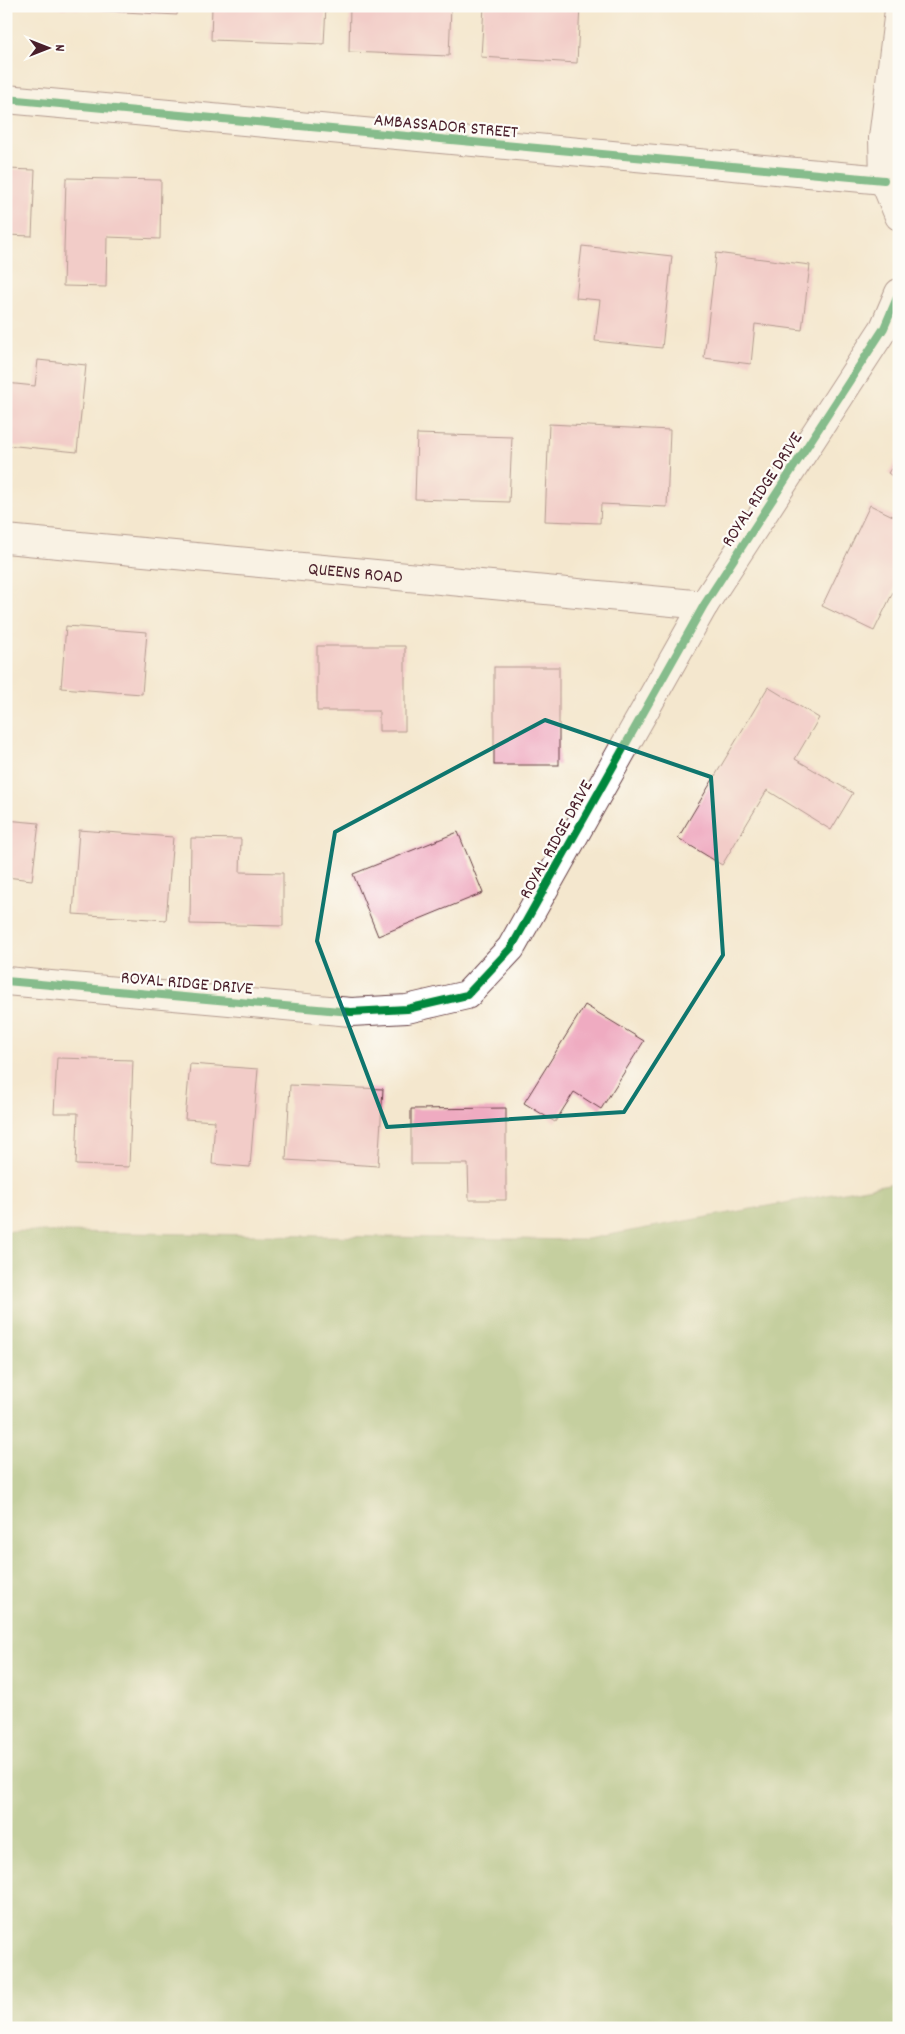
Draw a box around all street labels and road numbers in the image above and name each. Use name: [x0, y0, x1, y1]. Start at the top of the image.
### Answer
street label: AMBASSADOR STREET: [373, 109, 519, 146]
street label: ROYAL RIDGE DRIVE: [717, 428, 810, 553]
street label: QUEENS ROAD: [307, 558, 404, 591]
street label: ROYAL RIDGE DRIVE: [514, 776, 600, 904]
street label: ROYAL RIDGE DRIVE: [120, 966, 254, 1003]

